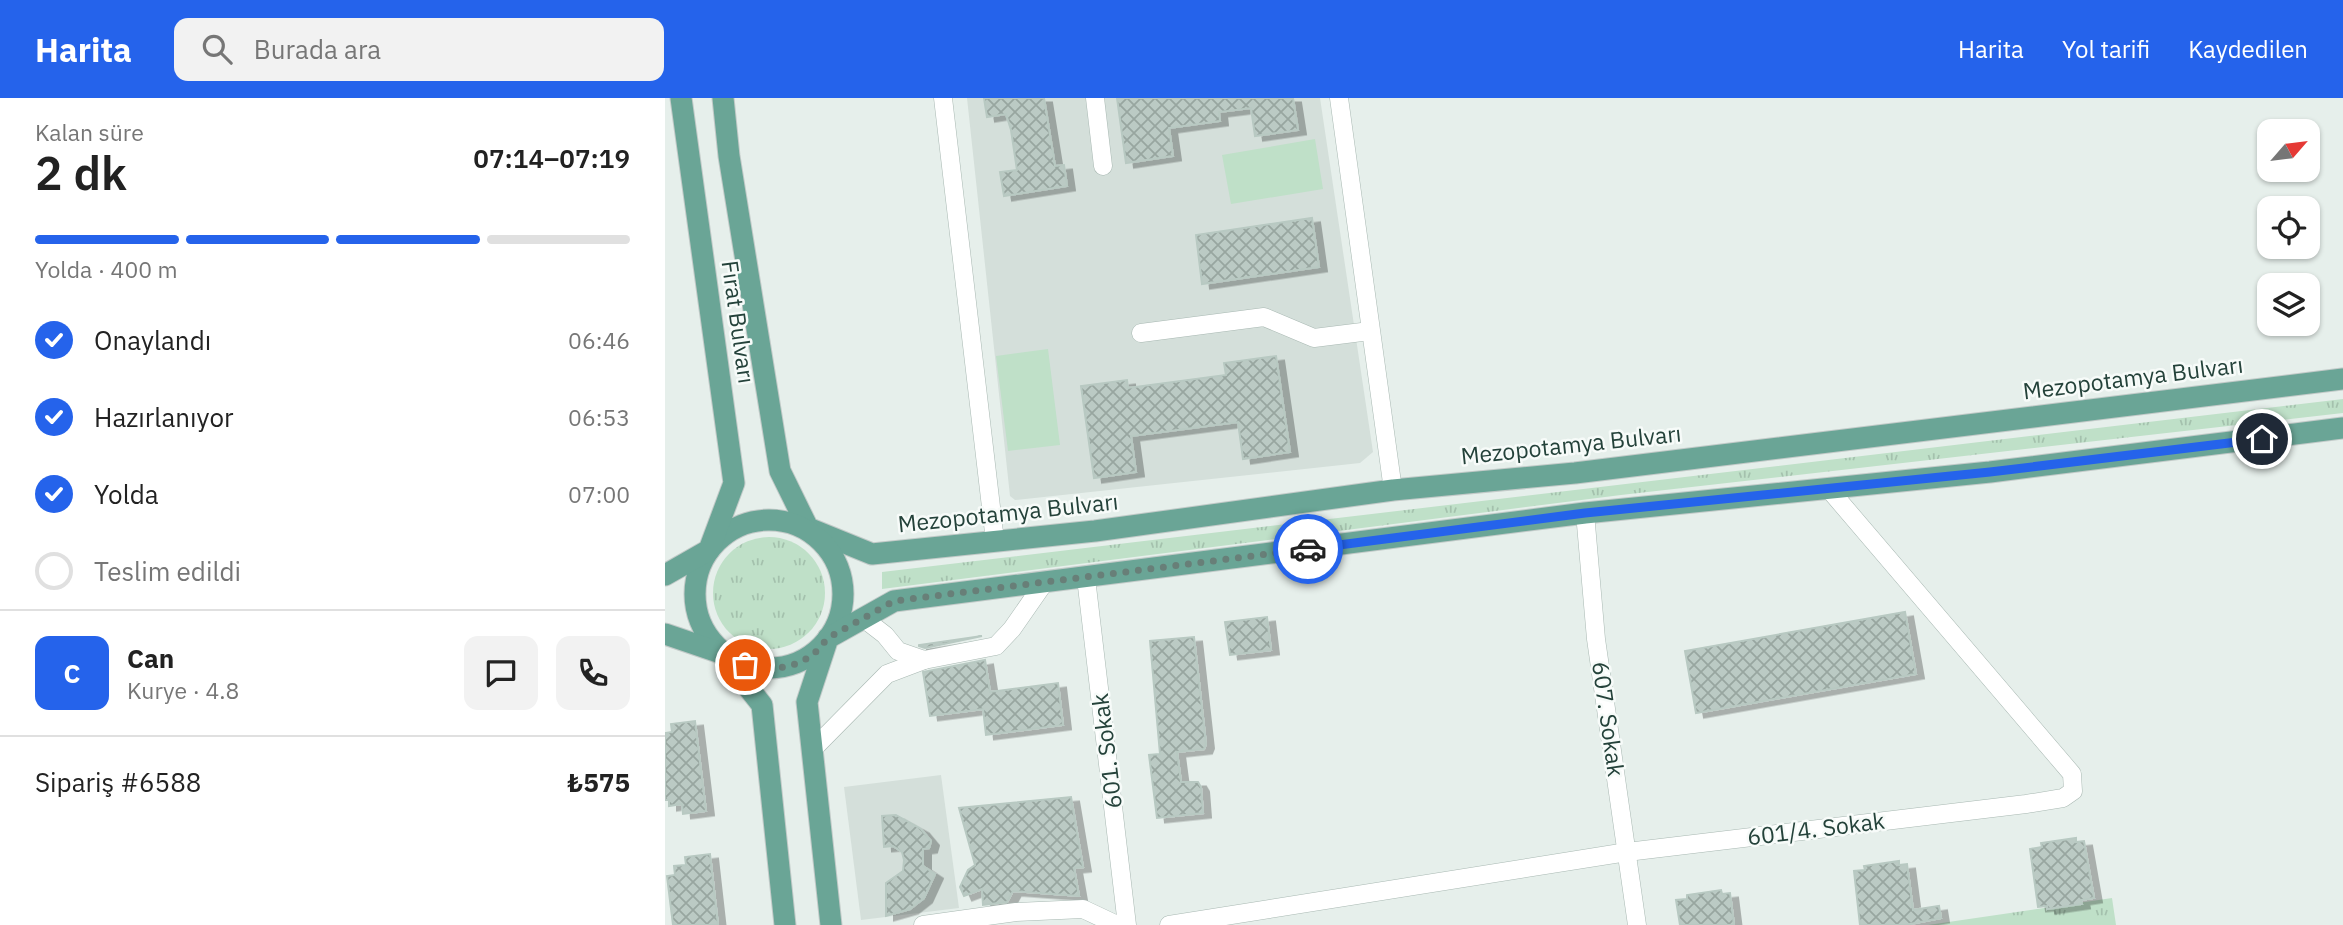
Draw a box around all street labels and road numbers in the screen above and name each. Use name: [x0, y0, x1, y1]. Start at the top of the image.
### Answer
street label: Fırat Bulvarı: [716, 258, 762, 385]
street label: Mezopotamya Bulvarı: [2021, 349, 2245, 405]
street label: Mezopotamya Bulvarı: [1459, 418, 1683, 471]
street label: Mezopotamya Bulvarı: [896, 486, 1120, 539]
street label: 607. Sokak: [1586, 659, 1632, 778]
street label: 601. Sokak: [1084, 692, 1128, 810]
street label: 601/4. Sokak: [1745, 805, 1886, 851]

